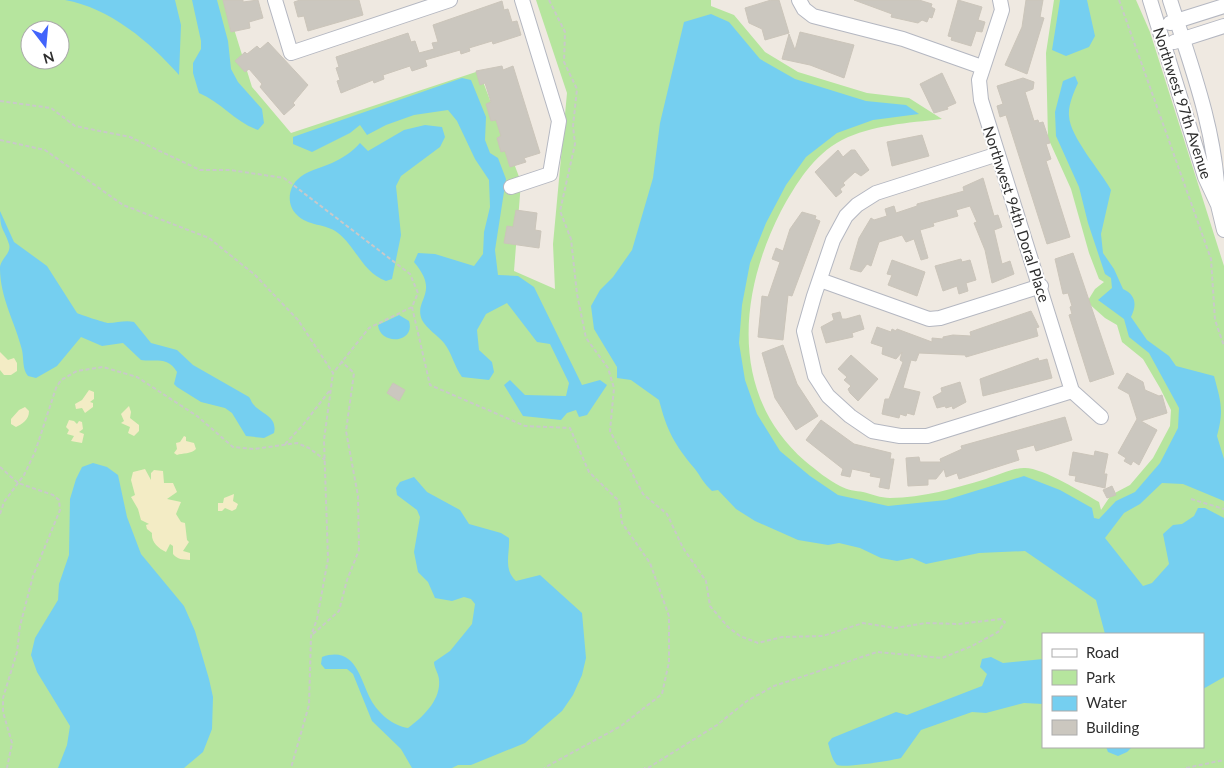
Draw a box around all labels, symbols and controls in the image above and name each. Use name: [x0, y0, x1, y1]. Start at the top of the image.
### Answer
north arrow: [20, 20, 70, 70]
street label: Northwest 97th Avenue: [1150, 25, 1216, 181]
text: N: [41, 48, 56, 68]
street label: Northwest 94th Doral Place: [980, 124, 1054, 304]
legend: [1042, 633, 1204, 748]
text: Road: [1086, 643, 1119, 661]
text: Park: [1086, 668, 1116, 686]
text: Water: [1086, 693, 1127, 711]
text: Building: [1086, 718, 1139, 736]

